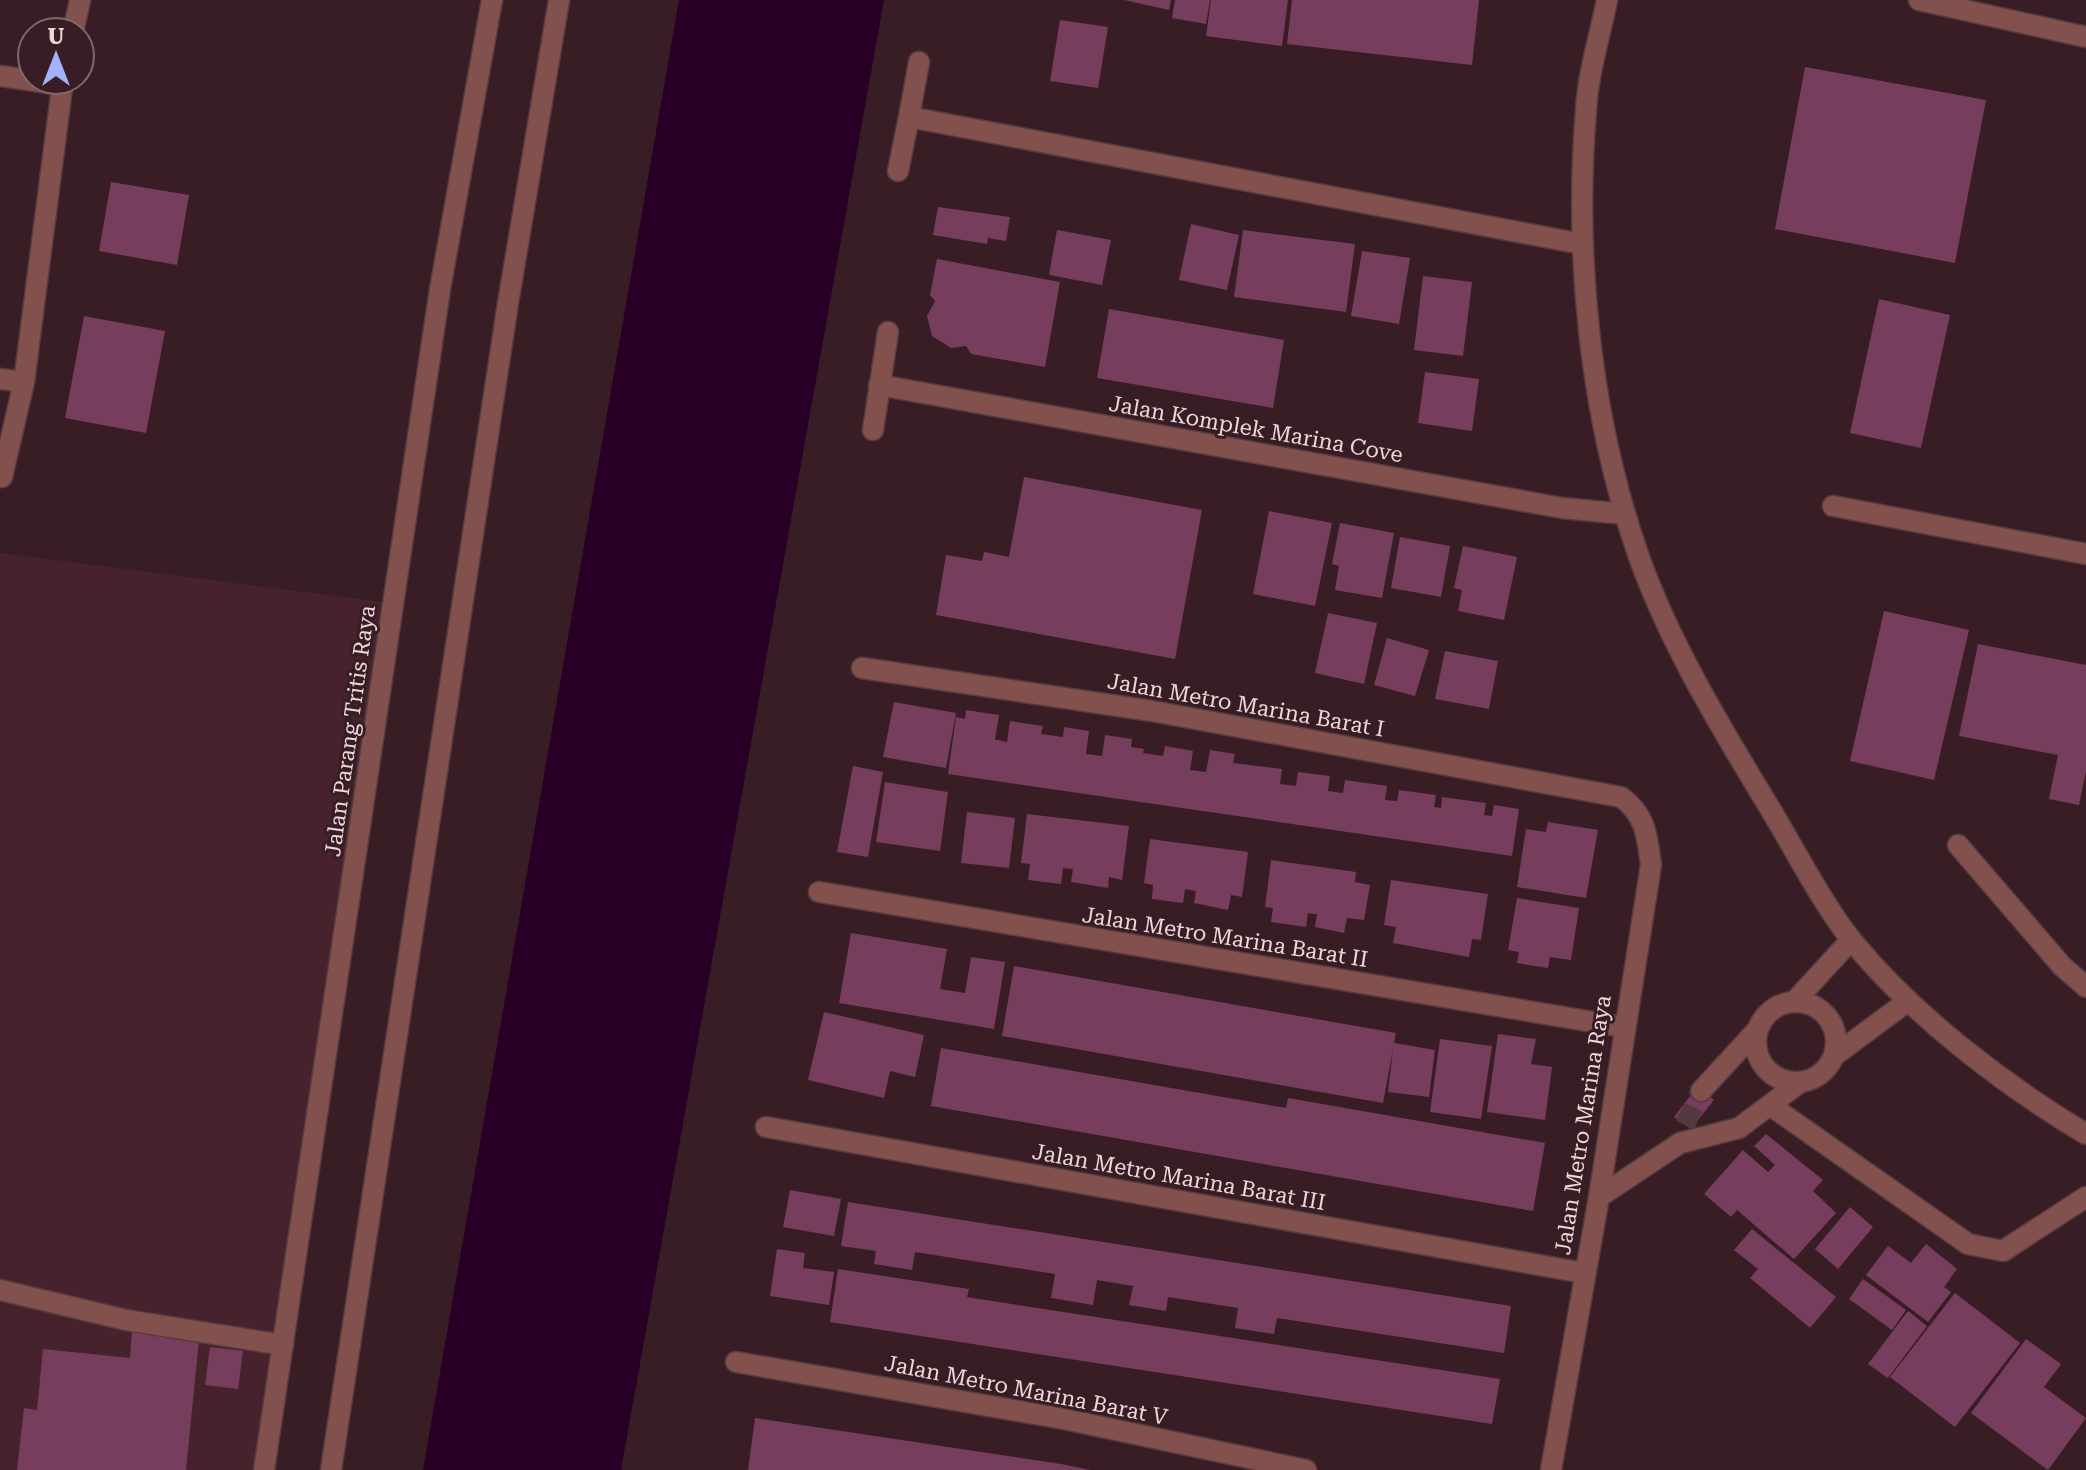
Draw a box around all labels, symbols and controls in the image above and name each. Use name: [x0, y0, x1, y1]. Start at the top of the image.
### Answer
north arrow: [16, 16, 96, 96]
text: U: [48, 24, 65, 49]
street label: Jalan Komplek Marina Cove: [1107, 391, 1405, 467]
street label: Jalan Parang Tritis Raya: [320, 604, 380, 858]
street label: Jalan Metro Marina Barat I: [1106, 668, 1386, 742]
street label: Jalan Metro Marina Barat II: [1080, 902, 1370, 972]
street label: Jalan Metro Marina Raya: [1550, 993, 1616, 1257]
street label: Jalan Metro Marina Barat III: [1030, 1139, 1328, 1215]
street label: Jalan Metro Marina Barat V: [882, 1350, 1170, 1430]

